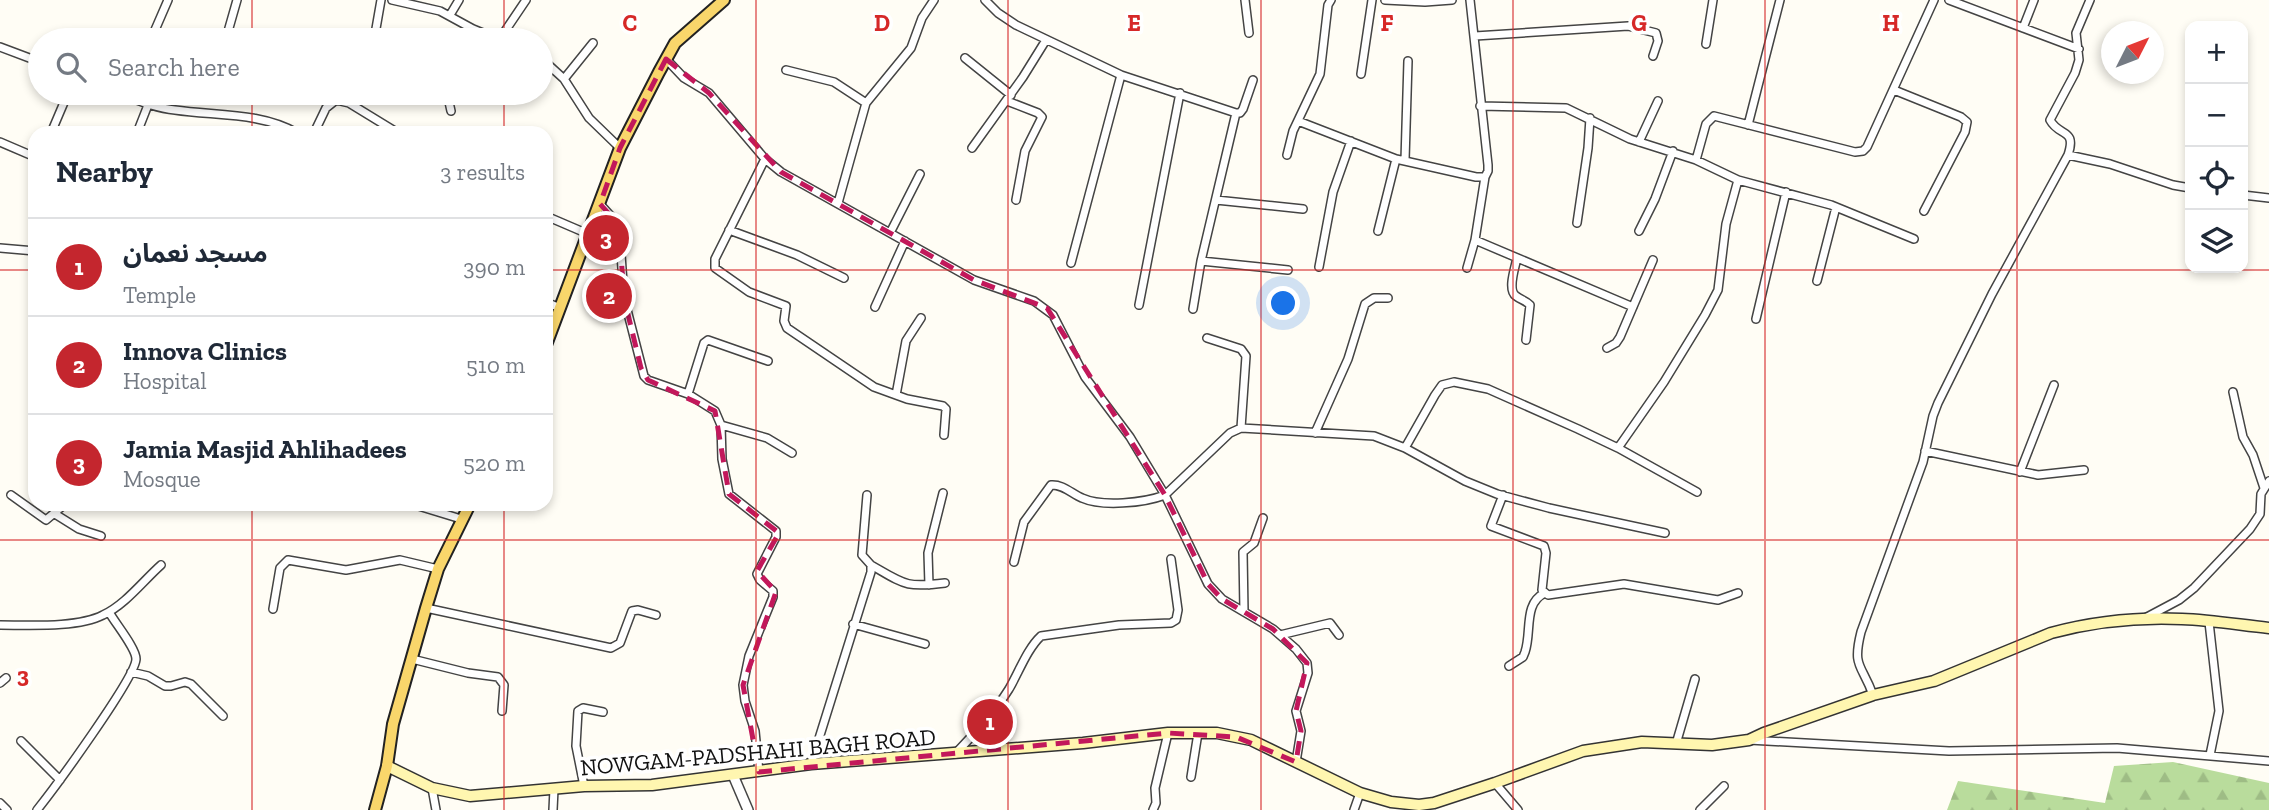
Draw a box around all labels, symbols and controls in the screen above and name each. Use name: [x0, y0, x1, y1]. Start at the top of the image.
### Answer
text: C: [623, 9, 637, 37]
text: D: [874, 9, 890, 37]
text: E: [1127, 9, 1141, 37]
text: F: [1380, 9, 1394, 37]
text: G: [1631, 9, 1647, 37]
text: H: [1882, 9, 1900, 37]
north arrow: [2101, 21, 2164, 84]
map controls: [2185, 21, 2248, 273]
button: +: [2185, 21, 2248, 84]
search box: [28, 28, 553, 105]
icon: search: [52, 48, 90, 86]
text: Search here: [108, 51, 240, 83]
button: −: [2185, 84, 2248, 147]
button: locate: [2185, 147, 2248, 210]
text: Nearby: [56, 154, 153, 190]
text: 3 results: [440, 158, 525, 186]
button: layers: [2185, 210, 2248, 273]
pin: 3: [583, 212, 629, 264]
text: مسجد نعمان: [123, 237, 268, 269]
text: 1: [74, 253, 84, 281]
text: 390 m: [463, 253, 525, 281]
pin: 2: [586, 270, 632, 322]
text: Temple: [123, 281, 196, 309]
your location: [1266, 286, 1300, 320]
text: Innova Clinics: [123, 335, 287, 367]
text: 2: [73, 351, 85, 379]
text: 510 m: [466, 351, 525, 379]
text: Hospital: [123, 367, 207, 395]
text: Jamia Masjid Ahlihadees: [123, 433, 407, 465]
text: 3: [73, 449, 85, 477]
text: 520 m: [463, 449, 525, 477]
text: Mosque: [123, 465, 201, 493]
text: 3: [17, 661, 29, 689]
pin: 1: [967, 696, 1013, 748]
street label: NOWGAM-PADSHAHI BAGH ROAD: [579, 722, 937, 782]

